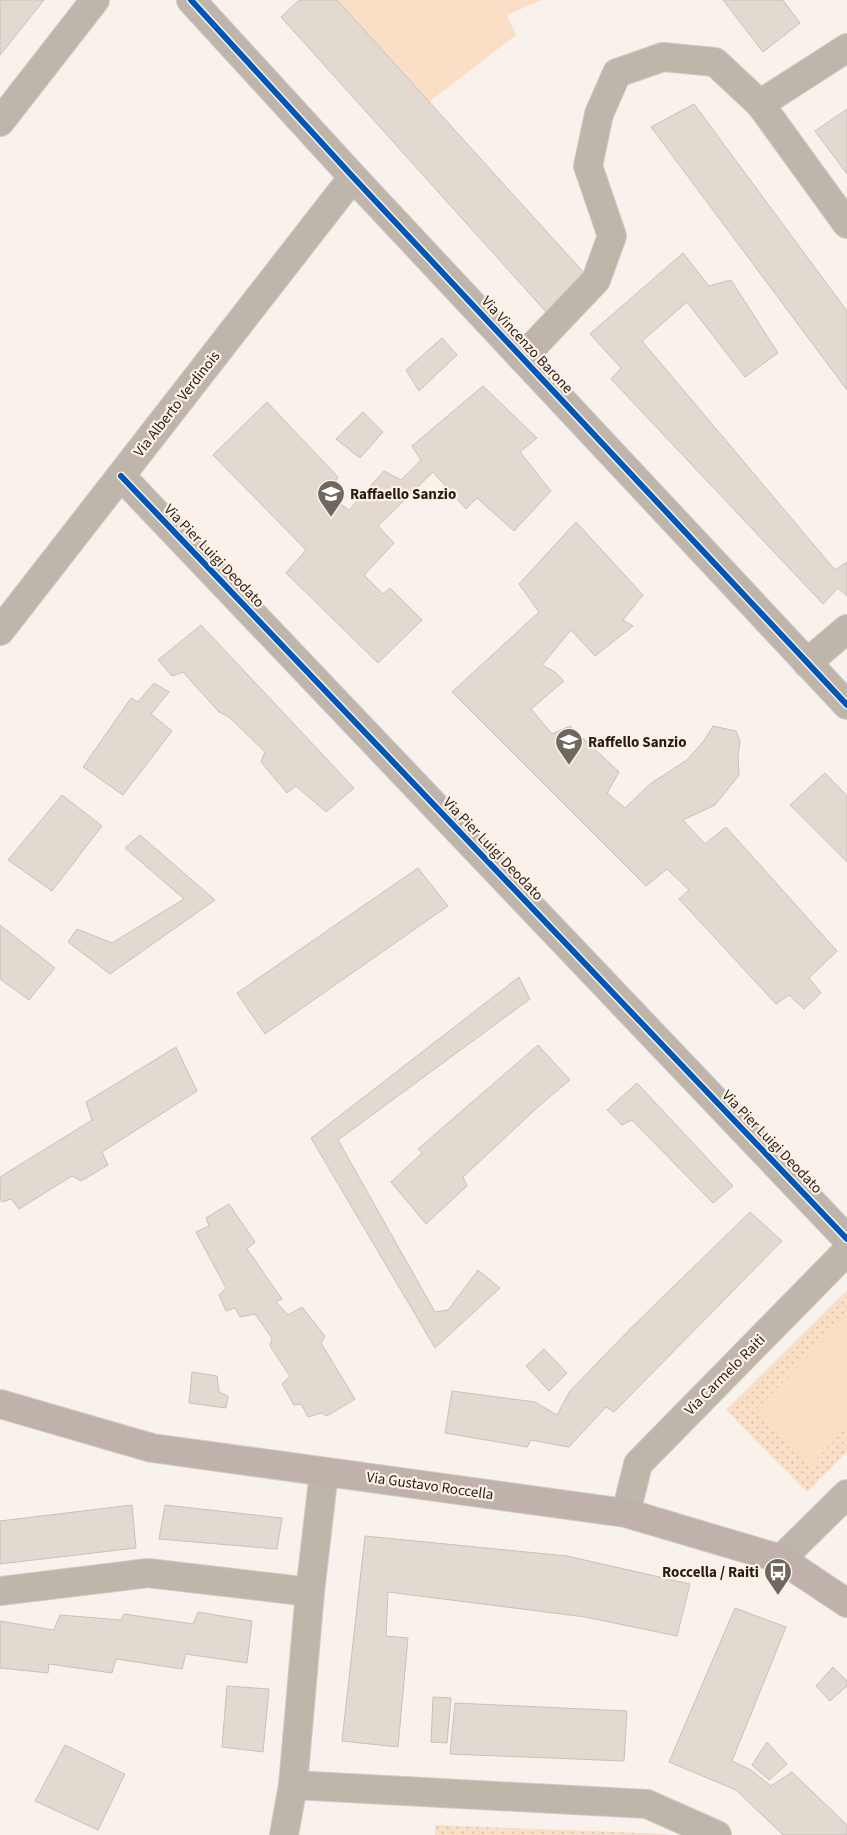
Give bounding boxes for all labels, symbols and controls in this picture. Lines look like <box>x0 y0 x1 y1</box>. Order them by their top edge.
street label: Via Vincenzo Barone <box>476 292 578 398</box>
street label: Via Alberto Verdinois <box>129 347 225 461</box>
school or university icon: Raffaello Sanzio <box>316 479 346 518</box>
place label: Raffaello Sanzio <box>350 484 456 505</box>
street label: Via Pier Luigi Deodato <box>159 500 269 612</box>
school or university icon: Raffello Sanzio <box>554 727 584 766</box>
place label: Raffello Sanzio <box>588 732 687 753</box>
street label: Via Pier Luigi Deodato <box>438 793 548 905</box>
street label: Via Pier Luigi Deodato <box>717 1086 827 1198</box>
street label: Via Carmelo Raiti <box>680 1330 770 1420</box>
street label: Via Gustavo Roccella <box>365 1467 495 1505</box>
bus stop icon: Roccella / Raiti <box>763 1557 793 1596</box>
place label: Roccella / Raiti <box>662 1562 759 1583</box>

